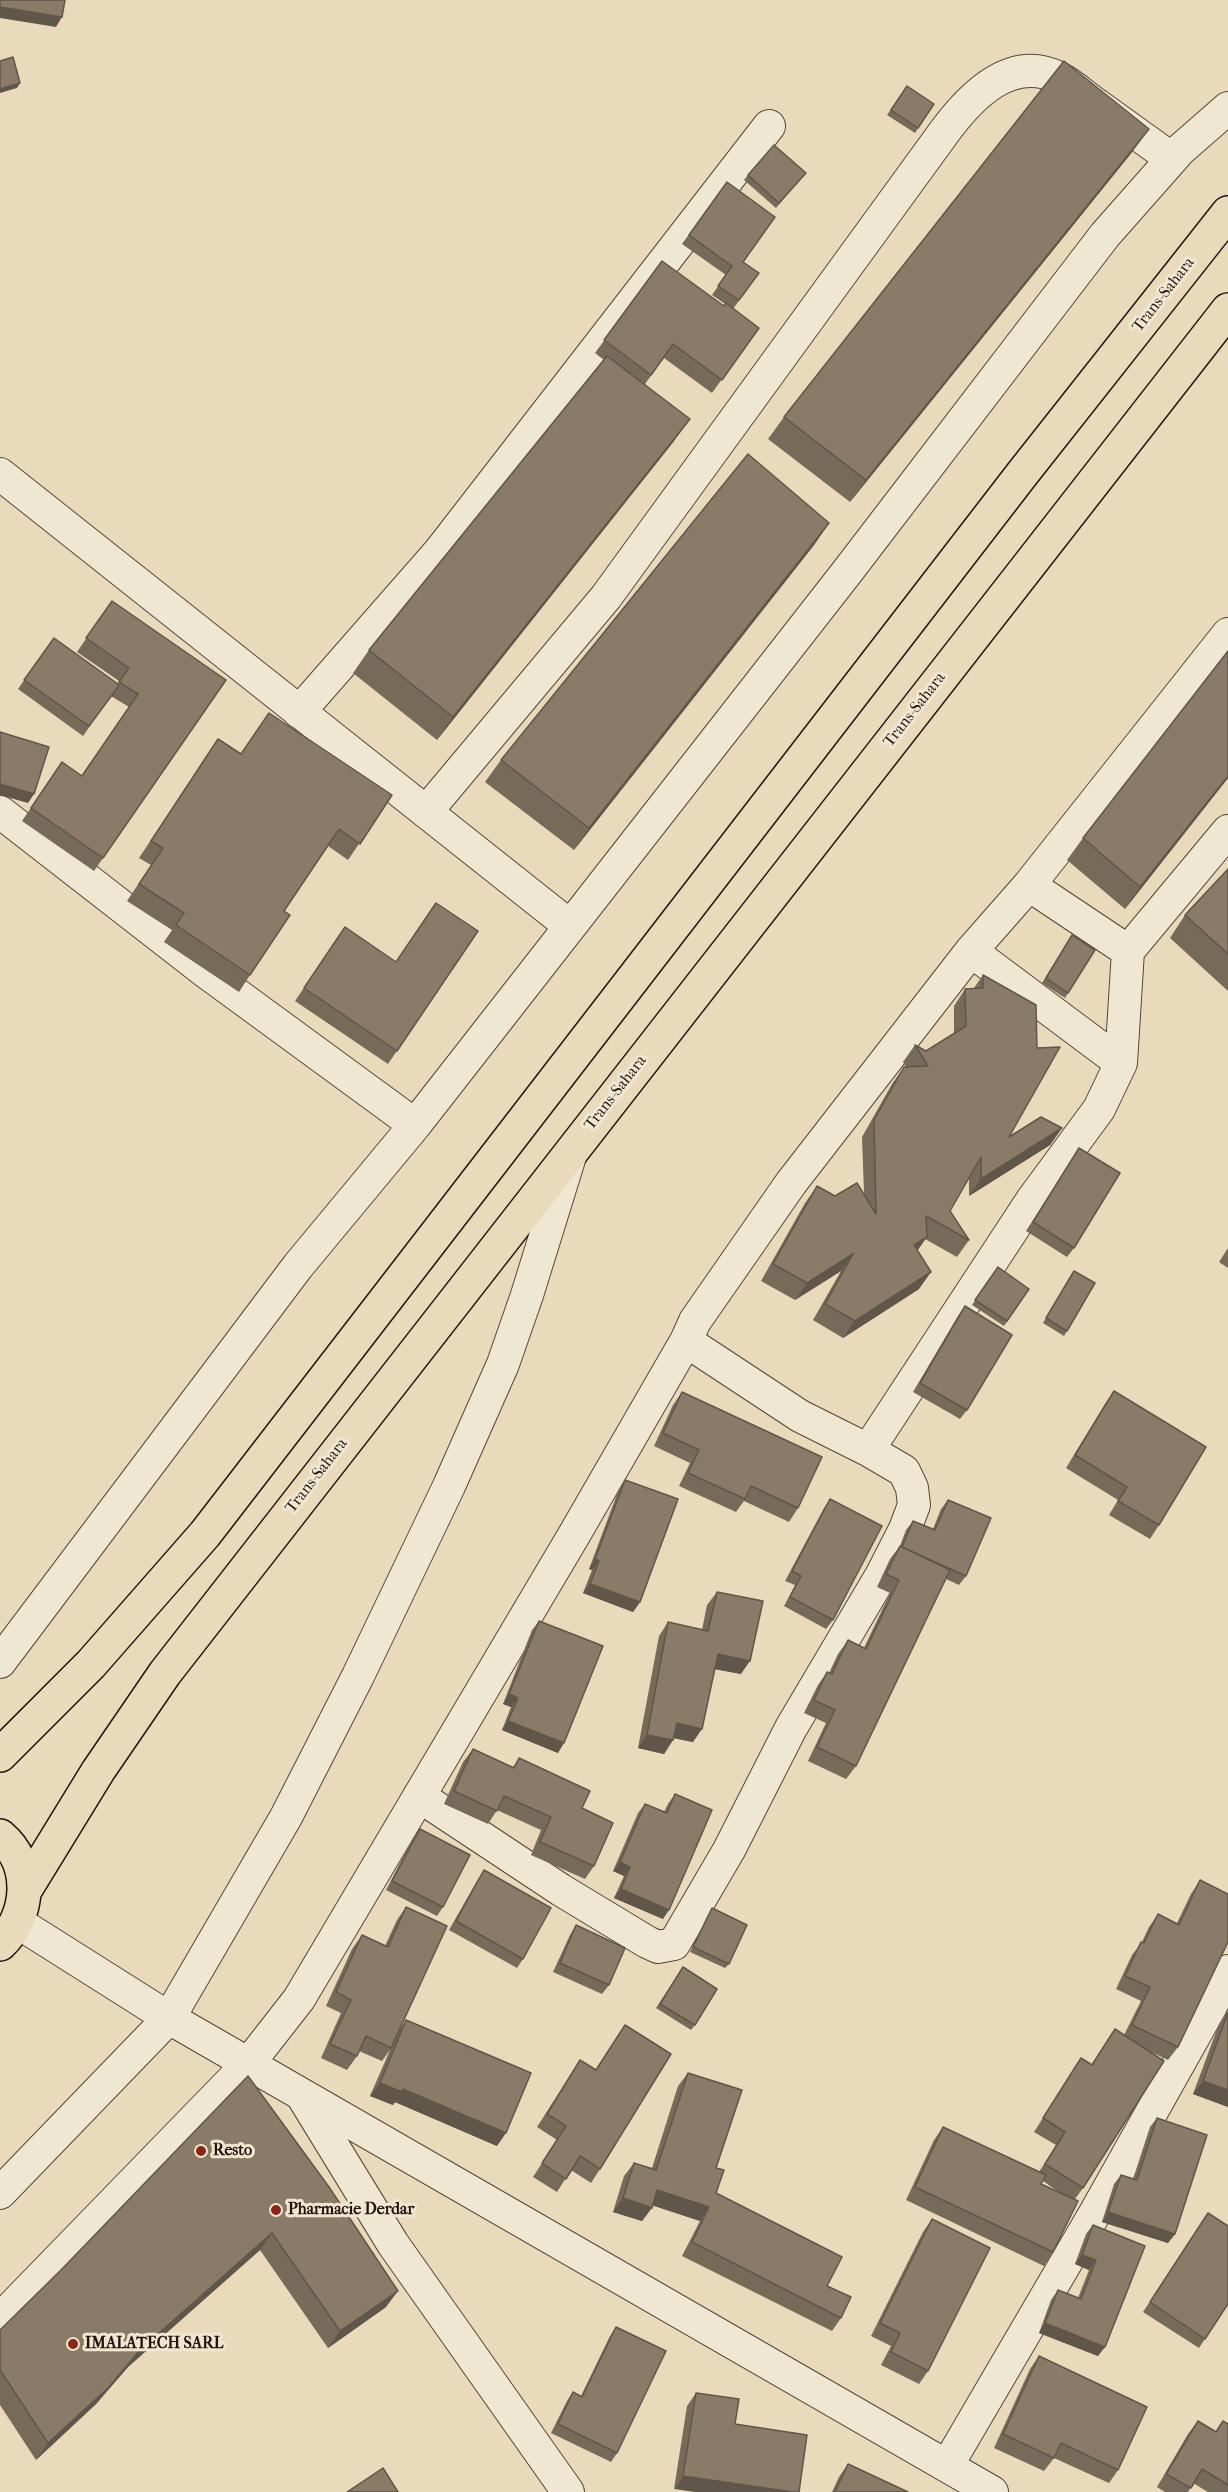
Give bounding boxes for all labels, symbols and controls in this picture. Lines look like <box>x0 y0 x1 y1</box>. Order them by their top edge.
street label: Trans-Sahara <box>1129 254 1199 336</box>
street label: Trans-Sahara <box>880 669 950 751</box>
street label: Trans-Sahara <box>581 1052 651 1134</box>
street label: Trans-Sahara <box>282 1435 352 1517</box>
place label: Resto <box>213 2141 252 2161</box>
marker: Resto <box>194 2144 208 2158</box>
place label: Pharmacie Derdar <box>288 2200 414 2220</box>
marker: Pharmacie Derdar <box>269 2203 283 2217</box>
place label: IMALATECH SARL <box>85 2334 223 2354</box>
marker: IMALATECH SARL <box>66 2337 80 2351</box>

